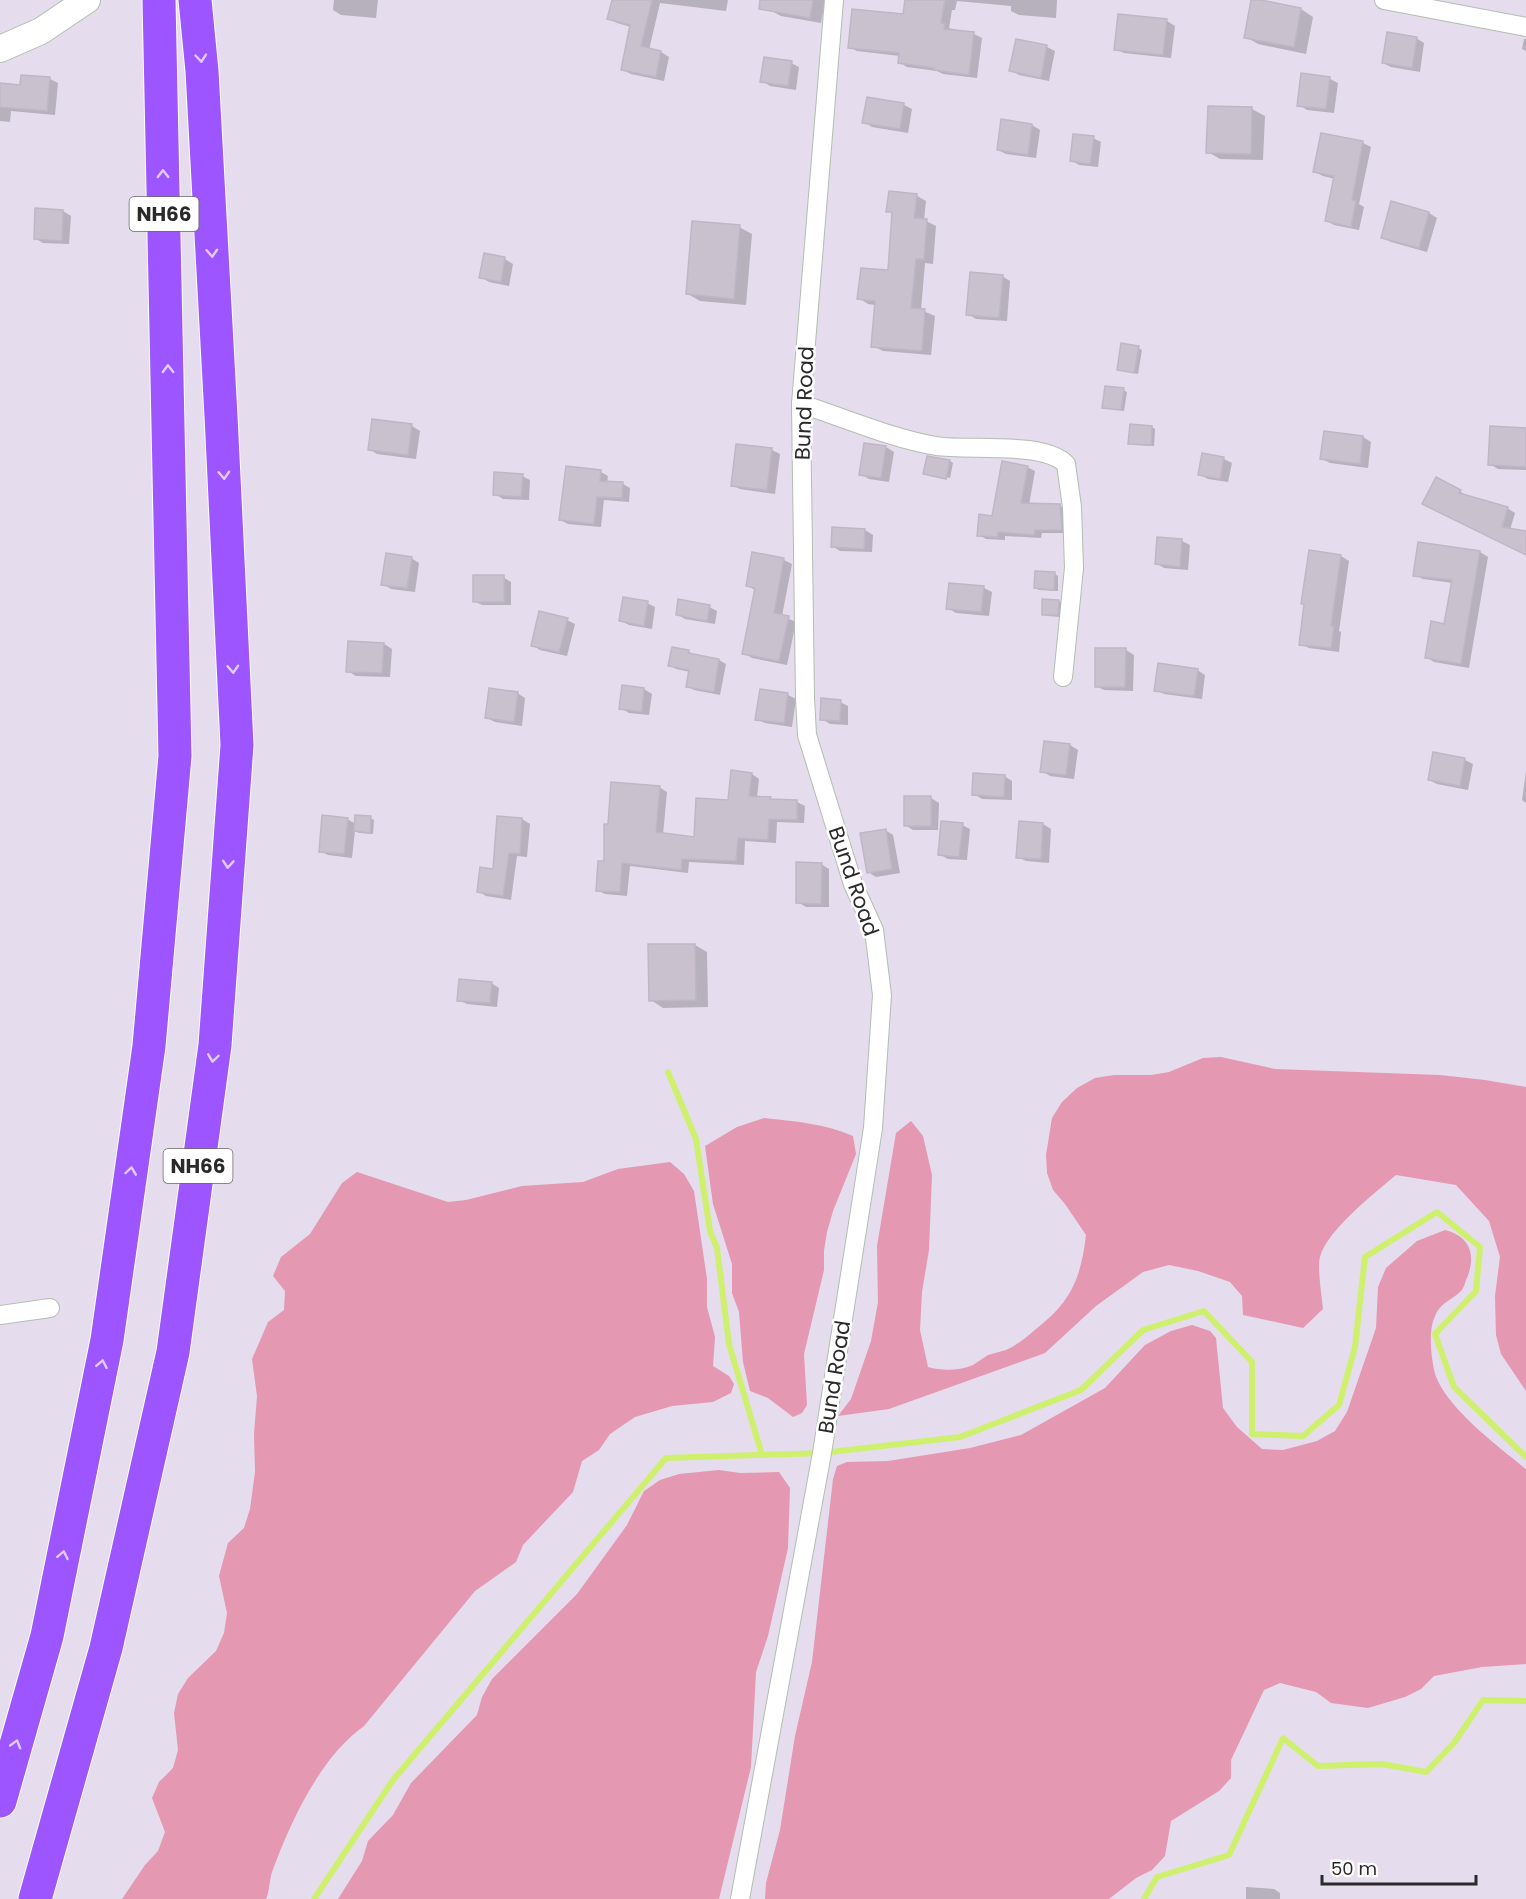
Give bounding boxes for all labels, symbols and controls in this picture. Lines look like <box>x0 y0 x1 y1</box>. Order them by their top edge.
one-way arrow <box>194 54 207 63</box>
one-way arrow <box>157 170 169 179</box>
road number: NH66 <box>130 197 198 231</box>
one-way arrow <box>206 248 219 257</box>
street label: Bund Road <box>788 345 820 461</box>
one-way arrow <box>161 365 174 374</box>
one-way arrow <box>218 470 231 479</box>
one-way arrow <box>227 665 240 674</box>
street label: Bund Road <box>822 822 886 940</box>
one-way arrow <box>222 859 235 869</box>
one-way arrow <box>207 1054 219 1063</box>
road number: NH66 <box>164 1149 232 1183</box>
one-way arrow <box>125 1167 137 1176</box>
street label: Bund Road <box>811 1318 857 1436</box>
one-way arrow <box>95 1360 108 1370</box>
one-way arrow <box>56 1551 69 1561</box>
one-way arrow <box>9 1739 21 1750</box>
scale bar <box>1322 1848 1476 1886</box>
text: 50 m <box>1331 1856 1377 1881</box>

